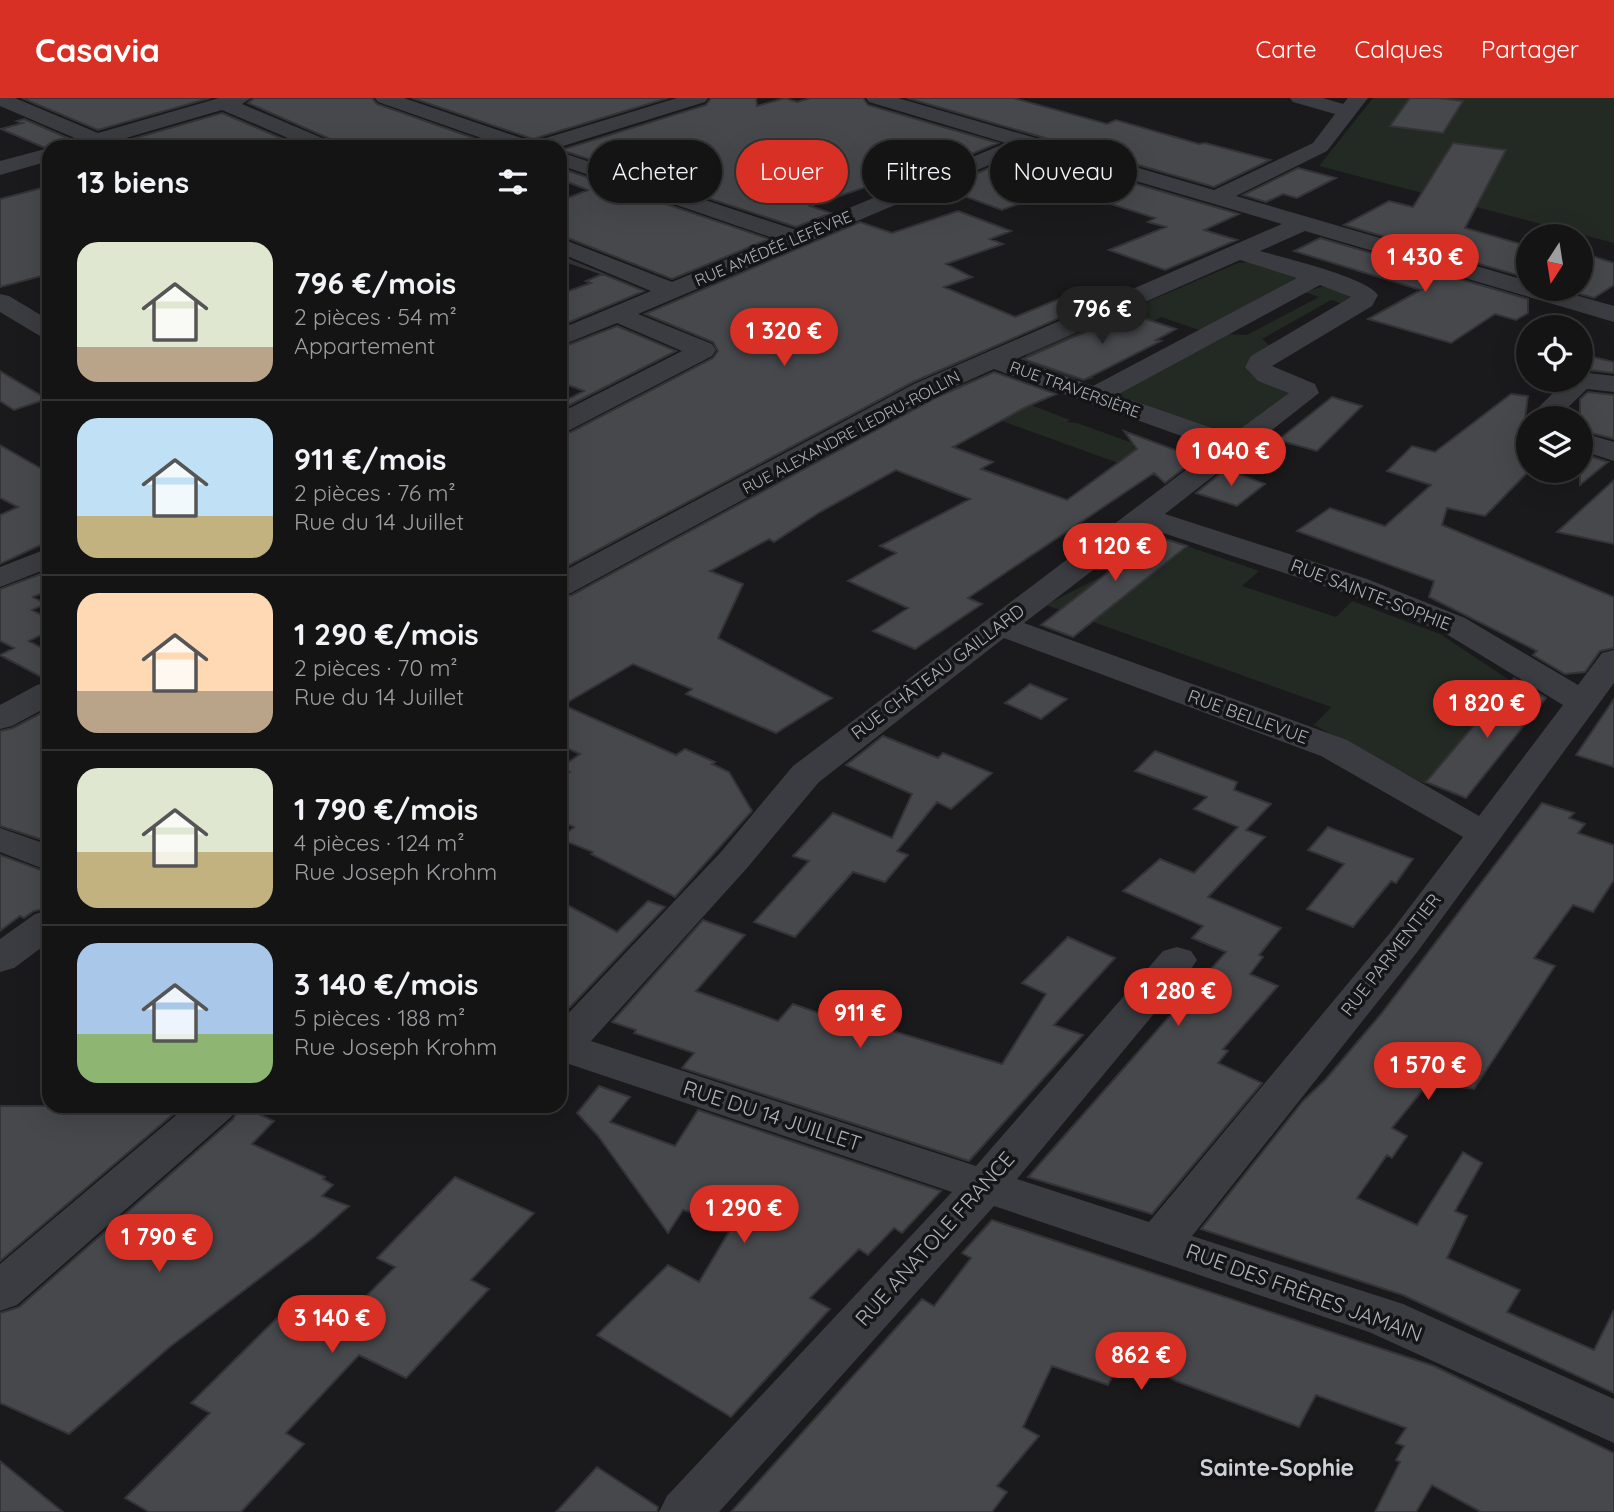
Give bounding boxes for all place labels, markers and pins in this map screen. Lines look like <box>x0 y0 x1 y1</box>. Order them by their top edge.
pin: 1 430 € <box>1360 234 1490 294</box>
pin: 796 € <box>1053 286 1151 346</box>
pin: 1 320 € <box>719 308 849 368</box>
pin: 1 040 € <box>1166 428 1296 488</box>
pin: 1 120 € <box>1050 524 1180 583</box>
pin: 1 820 € <box>1422 680 1552 740</box>
pin: 1 280 € <box>1113 968 1243 1028</box>
pin: 911 € <box>811 990 909 1050</box>
pin: 1 570 € <box>1363 1042 1493 1102</box>
pin: 1 290 € <box>679 1186 809 1245</box>
pin: 1 790 € <box>94 1214 224 1274</box>
pin: 3 140 € <box>267 1296 397 1355</box>
pin: 862 € <box>1092 1332 1190 1392</box>

